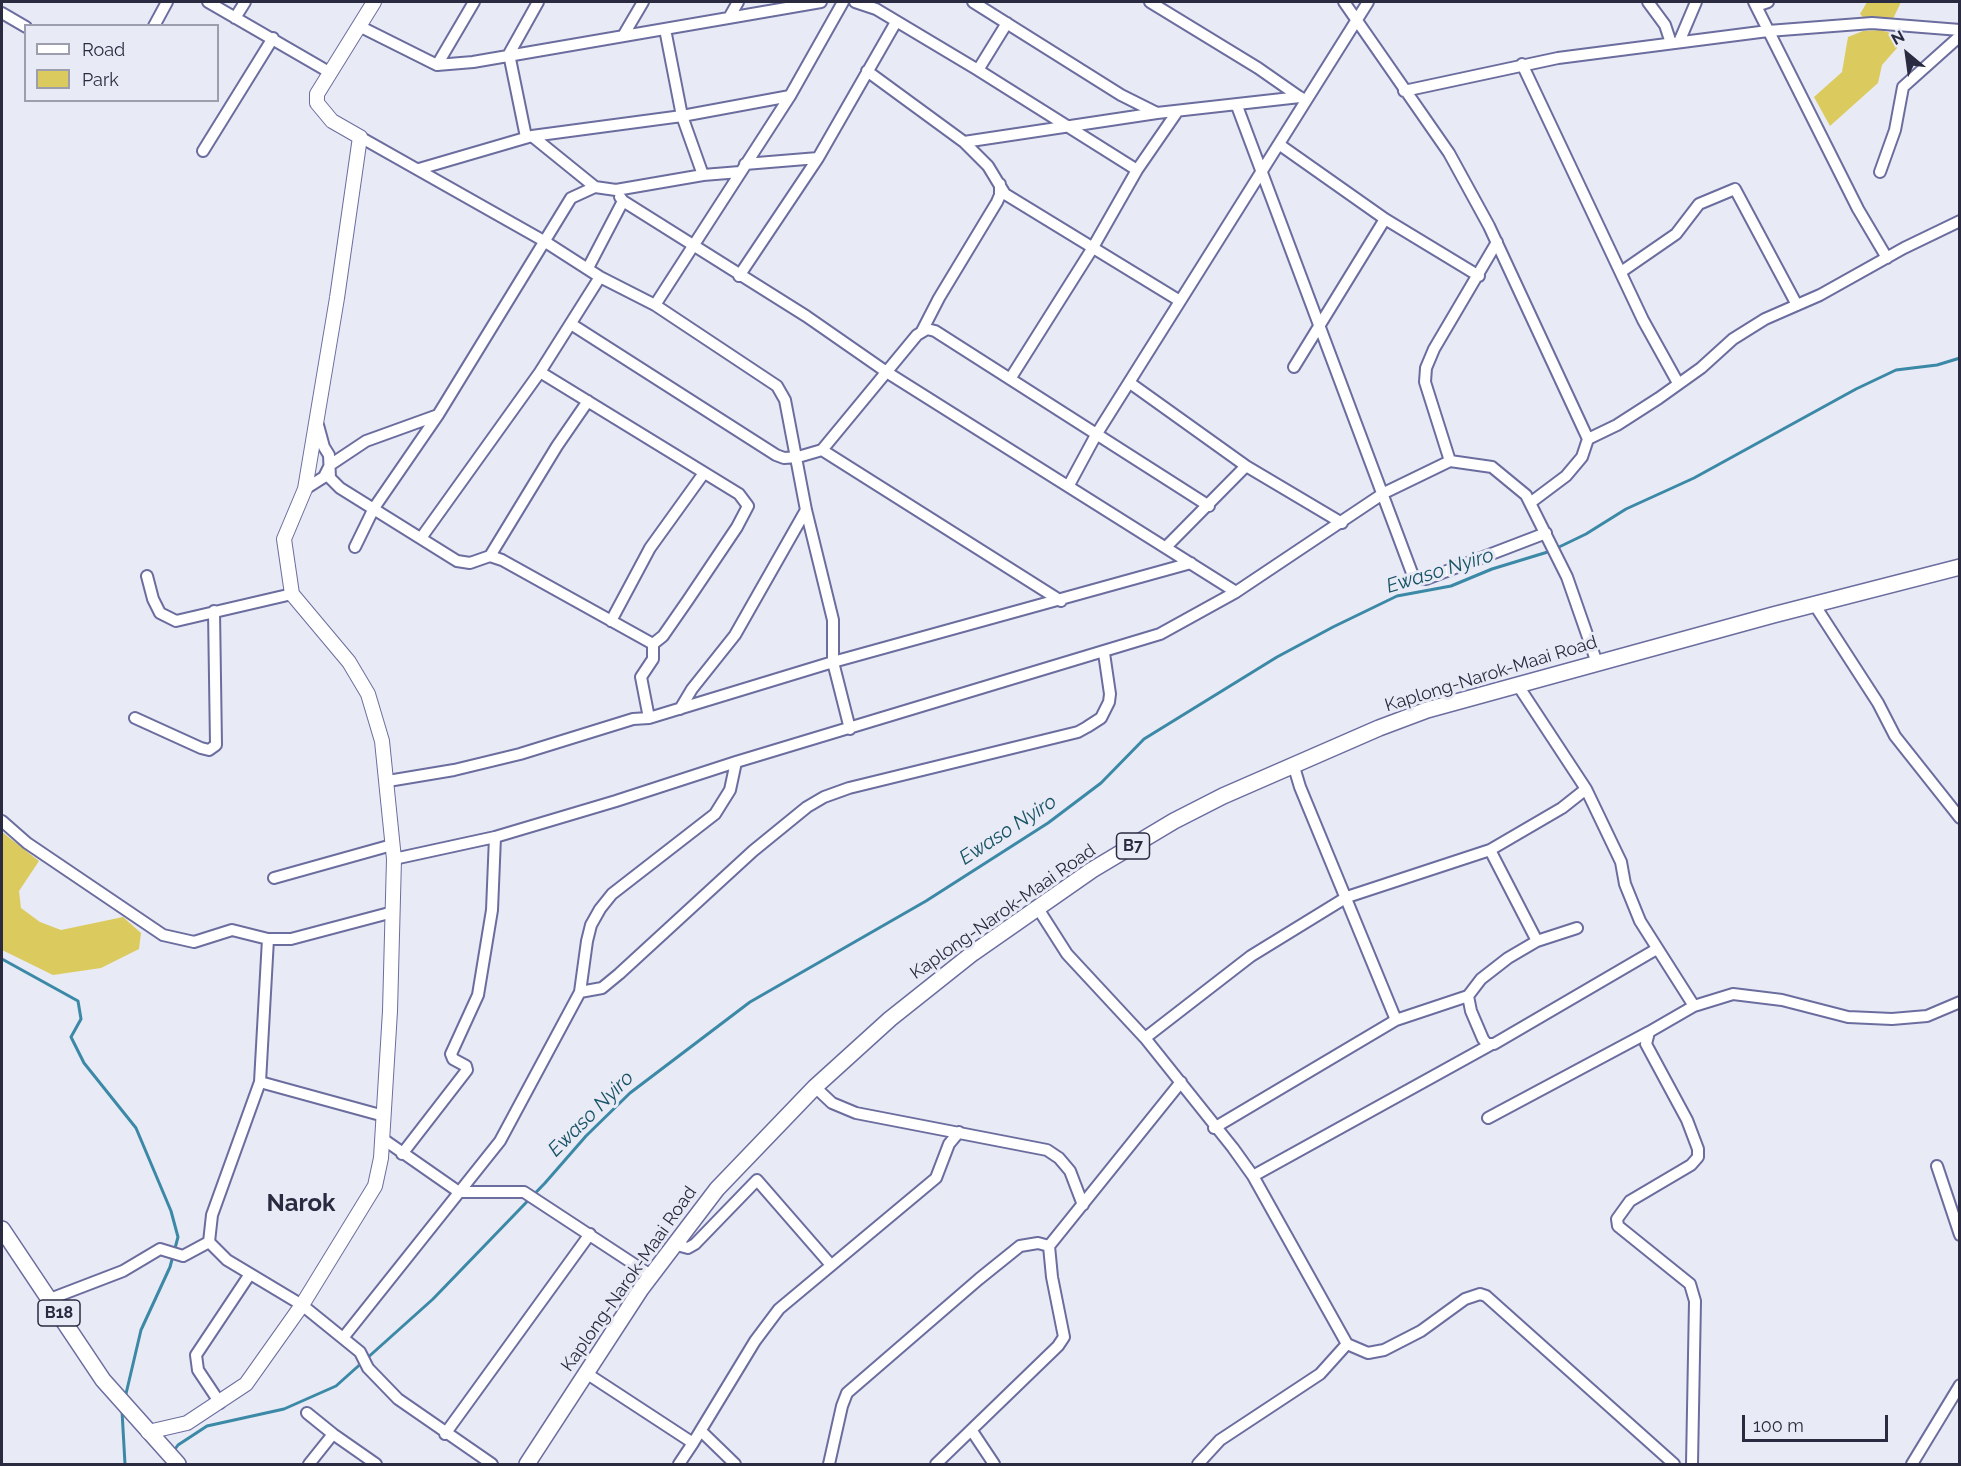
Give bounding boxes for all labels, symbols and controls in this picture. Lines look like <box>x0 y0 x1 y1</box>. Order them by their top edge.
legend <box>24 24 219 102</box>
north arrow <box>1877 24 1937 84</box>
text: N <box>1888 27 1908 49</box>
text: Road <box>82 39 125 60</box>
text: Park <box>82 69 119 90</box>
water label: Ewaso Nyiro <box>1383 543 1497 599</box>
street label: Kaplong-Narok-Maai Road <box>1382 631 1600 717</box>
water label: Ewaso Nyiro <box>955 790 1061 870</box>
road number: B7 <box>1116 833 1150 859</box>
street label: Kaplong-Narok-Maai Road <box>906 840 1100 984</box>
water label: Ewaso Nyiro <box>543 1066 639 1162</box>
street label: Kaplong-Narok-Maai Road <box>557 1182 701 1376</box>
district label: Narok <box>266 1190 336 1218</box>
road number: B18 <box>38 1300 80 1326</box>
scale bar <box>1745 1403 1890 1441</box>
text: 100 m <box>1753 1415 1804 1436</box>

